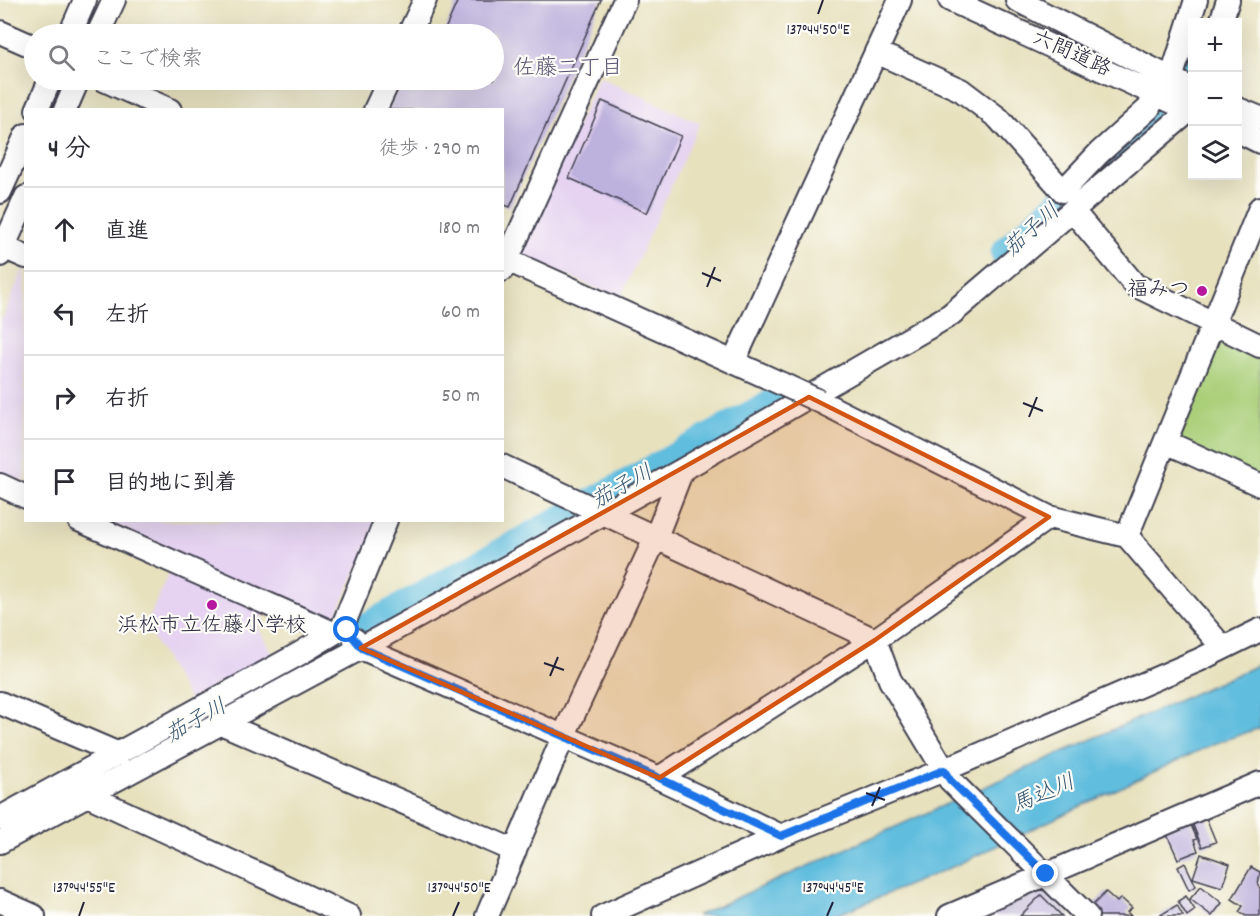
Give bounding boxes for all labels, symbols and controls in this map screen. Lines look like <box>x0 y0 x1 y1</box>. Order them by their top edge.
map controls <box>1188 18 1242 180</box>
button: + <box>1188 18 1242 72</box>
text: 137°44'50"E <box>786 20 850 42</box>
search box <box>24 24 504 90</box>
street label: 六間道路 <box>1027 24 1115 86</box>
icon: search <box>45 41 78 74</box>
text: ここで検索 <box>93 45 203 76</box>
district label: 佐藤二丁目 <box>513 54 623 85</box>
button: − <box>1188 72 1242 126</box>
button: layers <box>1188 126 1242 180</box>
text: 4 分 <box>48 132 91 169</box>
text: 徒歩 · 290 m <box>379 136 480 164</box>
water label: 茄子川 <box>998 197 1068 265</box>
icon: ahead <box>48 213 81 246</box>
text: 180 m <box>438 215 480 243</box>
text: 直進 <box>105 217 149 248</box>
place label: 福みつ <box>1127 276 1190 306</box>
marker: 福みつ <box>1195 284 1209 298</box>
icon: left <box>48 297 81 330</box>
text: 60 m <box>441 299 480 327</box>
text: 左折 <box>105 301 149 332</box>
icon: right <box>48 381 81 414</box>
text: 50 m <box>442 383 480 411</box>
text: 右折 <box>105 385 149 416</box>
water label: 茄子川 <box>587 458 659 518</box>
icon: arrive <box>48 465 81 498</box>
text: 目的地に到着 <box>105 469 237 500</box>
marker: 浜松市立佐藤小学校 <box>205 598 219 612</box>
place label: 浜松市立佐藤小学校 <box>118 612 307 642</box>
route start <box>333 616 359 642</box>
water label: 茄子川 <box>161 692 233 752</box>
water label: 馬込川 <box>1008 768 1080 822</box>
route end <box>1032 860 1058 886</box>
text: 137°44'55"E <box>53 878 115 900</box>
text: 137°44'50"E <box>427 878 491 900</box>
text: 137°44'45"E <box>802 878 864 900</box>

